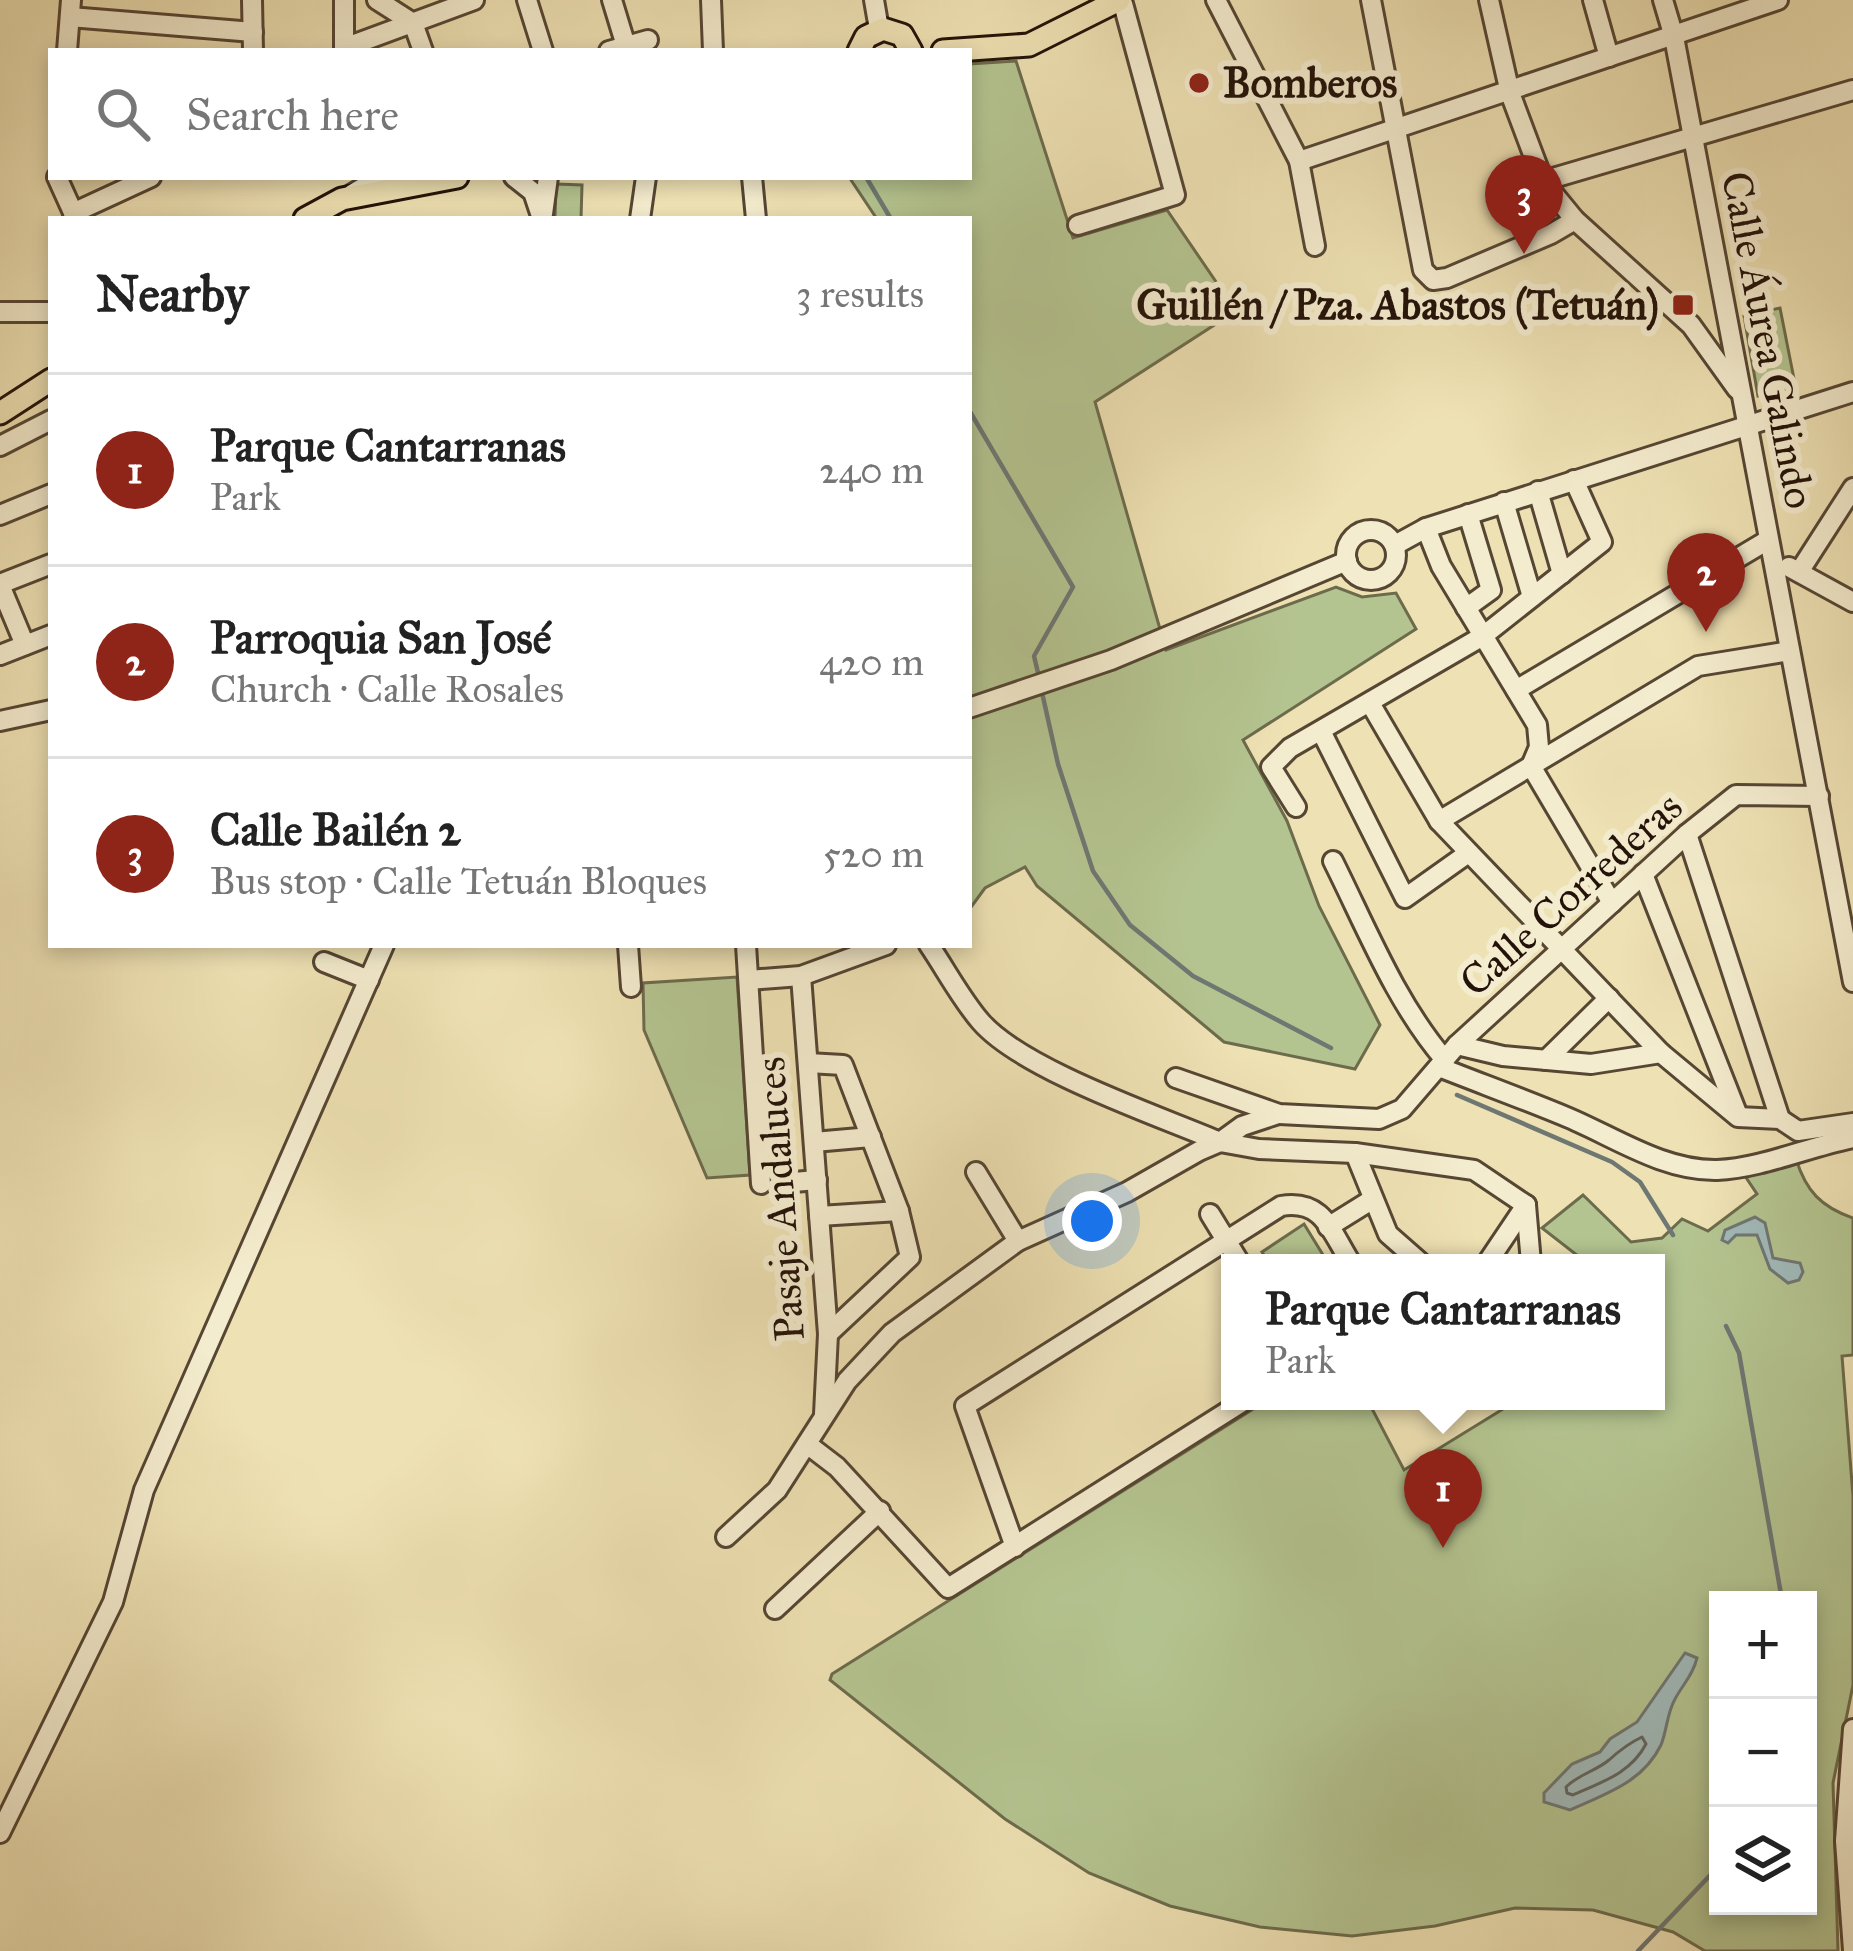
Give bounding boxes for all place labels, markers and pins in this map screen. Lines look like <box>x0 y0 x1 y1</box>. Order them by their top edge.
place label: Bomberos <box>1223 57 1397 109</box>
marker: Bomberos <box>1186 70 1212 96</box>
pin: 3 <box>1485 155 1563 254</box>
place label: Guillén / Pza. Abastos (Tetuán) <box>1136 279 1659 331</box>
marker: Guillén / Pza. Abastos (Tetuán) <box>1670 292 1696 318</box>
pin: 2 <box>1667 533 1745 632</box>
pin: 1 <box>1404 1449 1482 1548</box>

